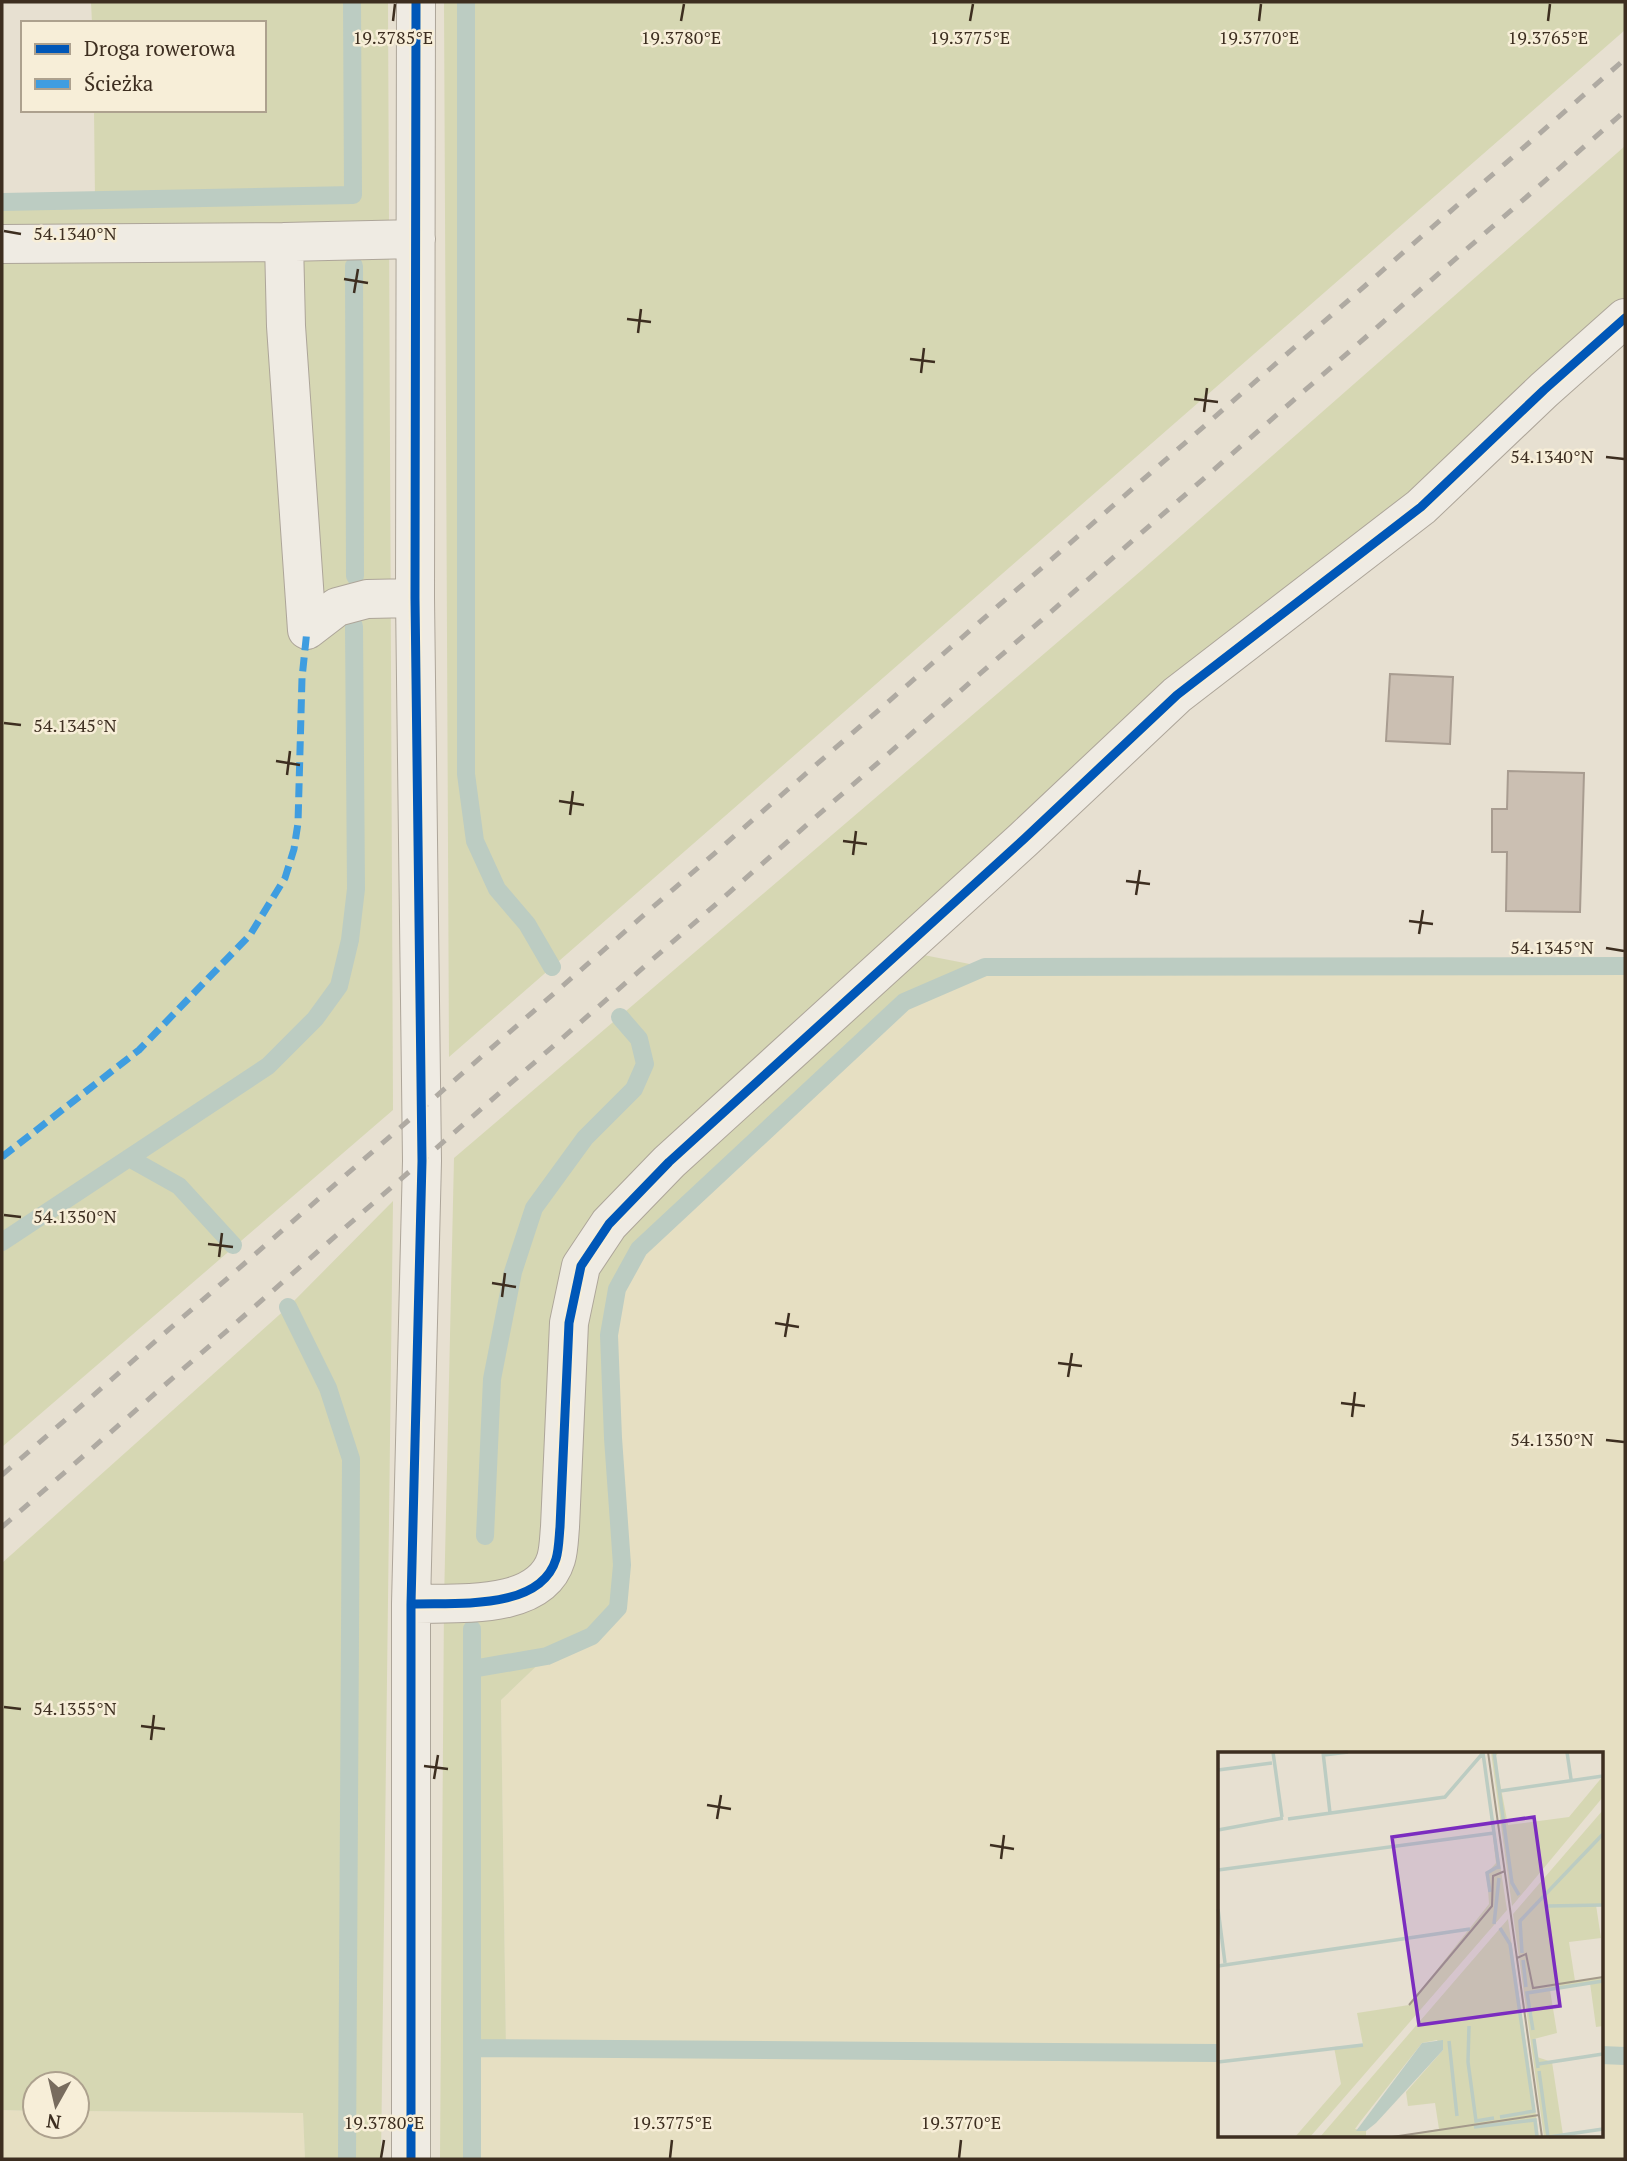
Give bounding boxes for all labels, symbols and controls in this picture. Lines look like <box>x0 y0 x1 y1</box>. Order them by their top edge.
legend <box>21 21 266 112</box>
text: 19.3785°E <box>353 25 433 49</box>
text: 19.3780°E <box>641 25 721 49</box>
text: 19.3775°E <box>930 25 1010 49</box>
text: 19.3770°E <box>1219 25 1299 49</box>
text: 19.3765°E <box>1508 25 1588 49</box>
text: Droga rowerowa <box>84 34 236 62</box>
text: Ścieżka <box>84 69 154 97</box>
text: 54.1340°N <box>33 221 117 245</box>
text: 54.1340°N <box>1510 444 1594 468</box>
text: 54.1345°N <box>33 713 117 737</box>
text: 54.1345°N <box>1510 935 1594 959</box>
text: 54.1350°N <box>33 1204 117 1228</box>
text: 54.1350°N <box>1510 1427 1594 1451</box>
text: 54.1355°N <box>33 1696 117 1720</box>
inset map <box>1218 1752 1602 2136</box>
north arrow <box>21 2070 91 2140</box>
text: N <box>44 2109 62 2136</box>
text: 19.3780°E <box>344 2110 424 2134</box>
text: 19.3775°E <box>632 2110 712 2134</box>
text: 19.3770°E <box>921 2110 1001 2134</box>

